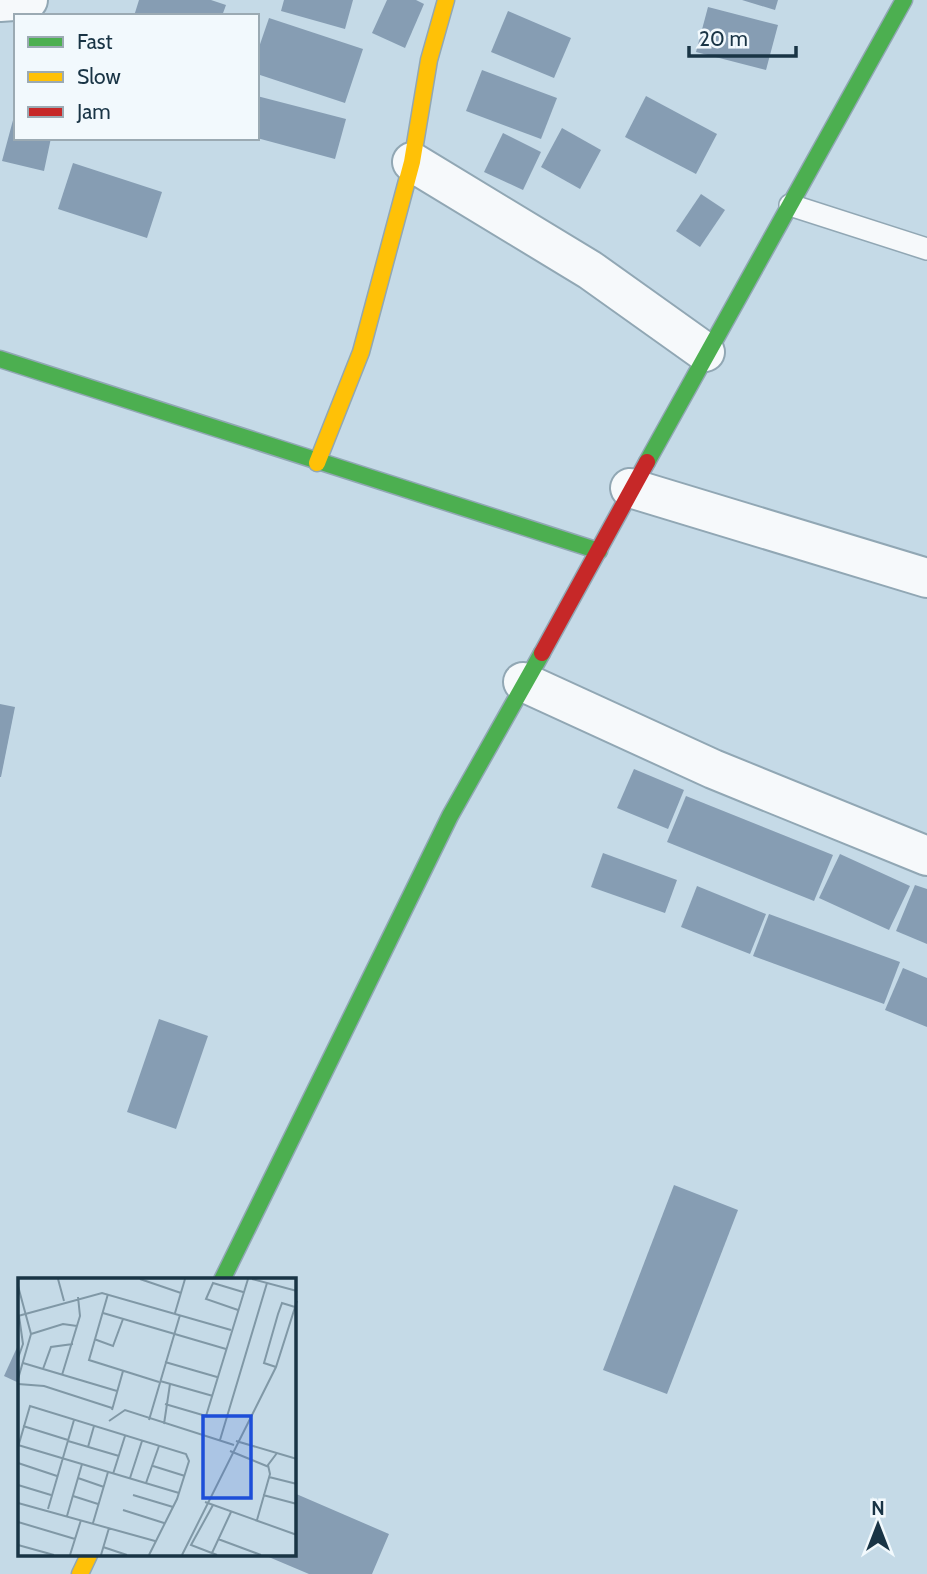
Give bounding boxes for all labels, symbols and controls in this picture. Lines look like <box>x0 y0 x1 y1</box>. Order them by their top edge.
legend <box>14 14 259 140</box>
scale bar <box>689 14 796 58</box>
text: 20 m <box>699 26 748 51</box>
text: Fast <box>77 29 113 54</box>
text: Slow <box>77 64 121 89</box>
text: Jam <box>76 99 111 124</box>
inset map <box>18 1278 296 1556</box>
north arrow <box>843 1490 913 1560</box>
text: N <box>871 1497 885 1520</box>

